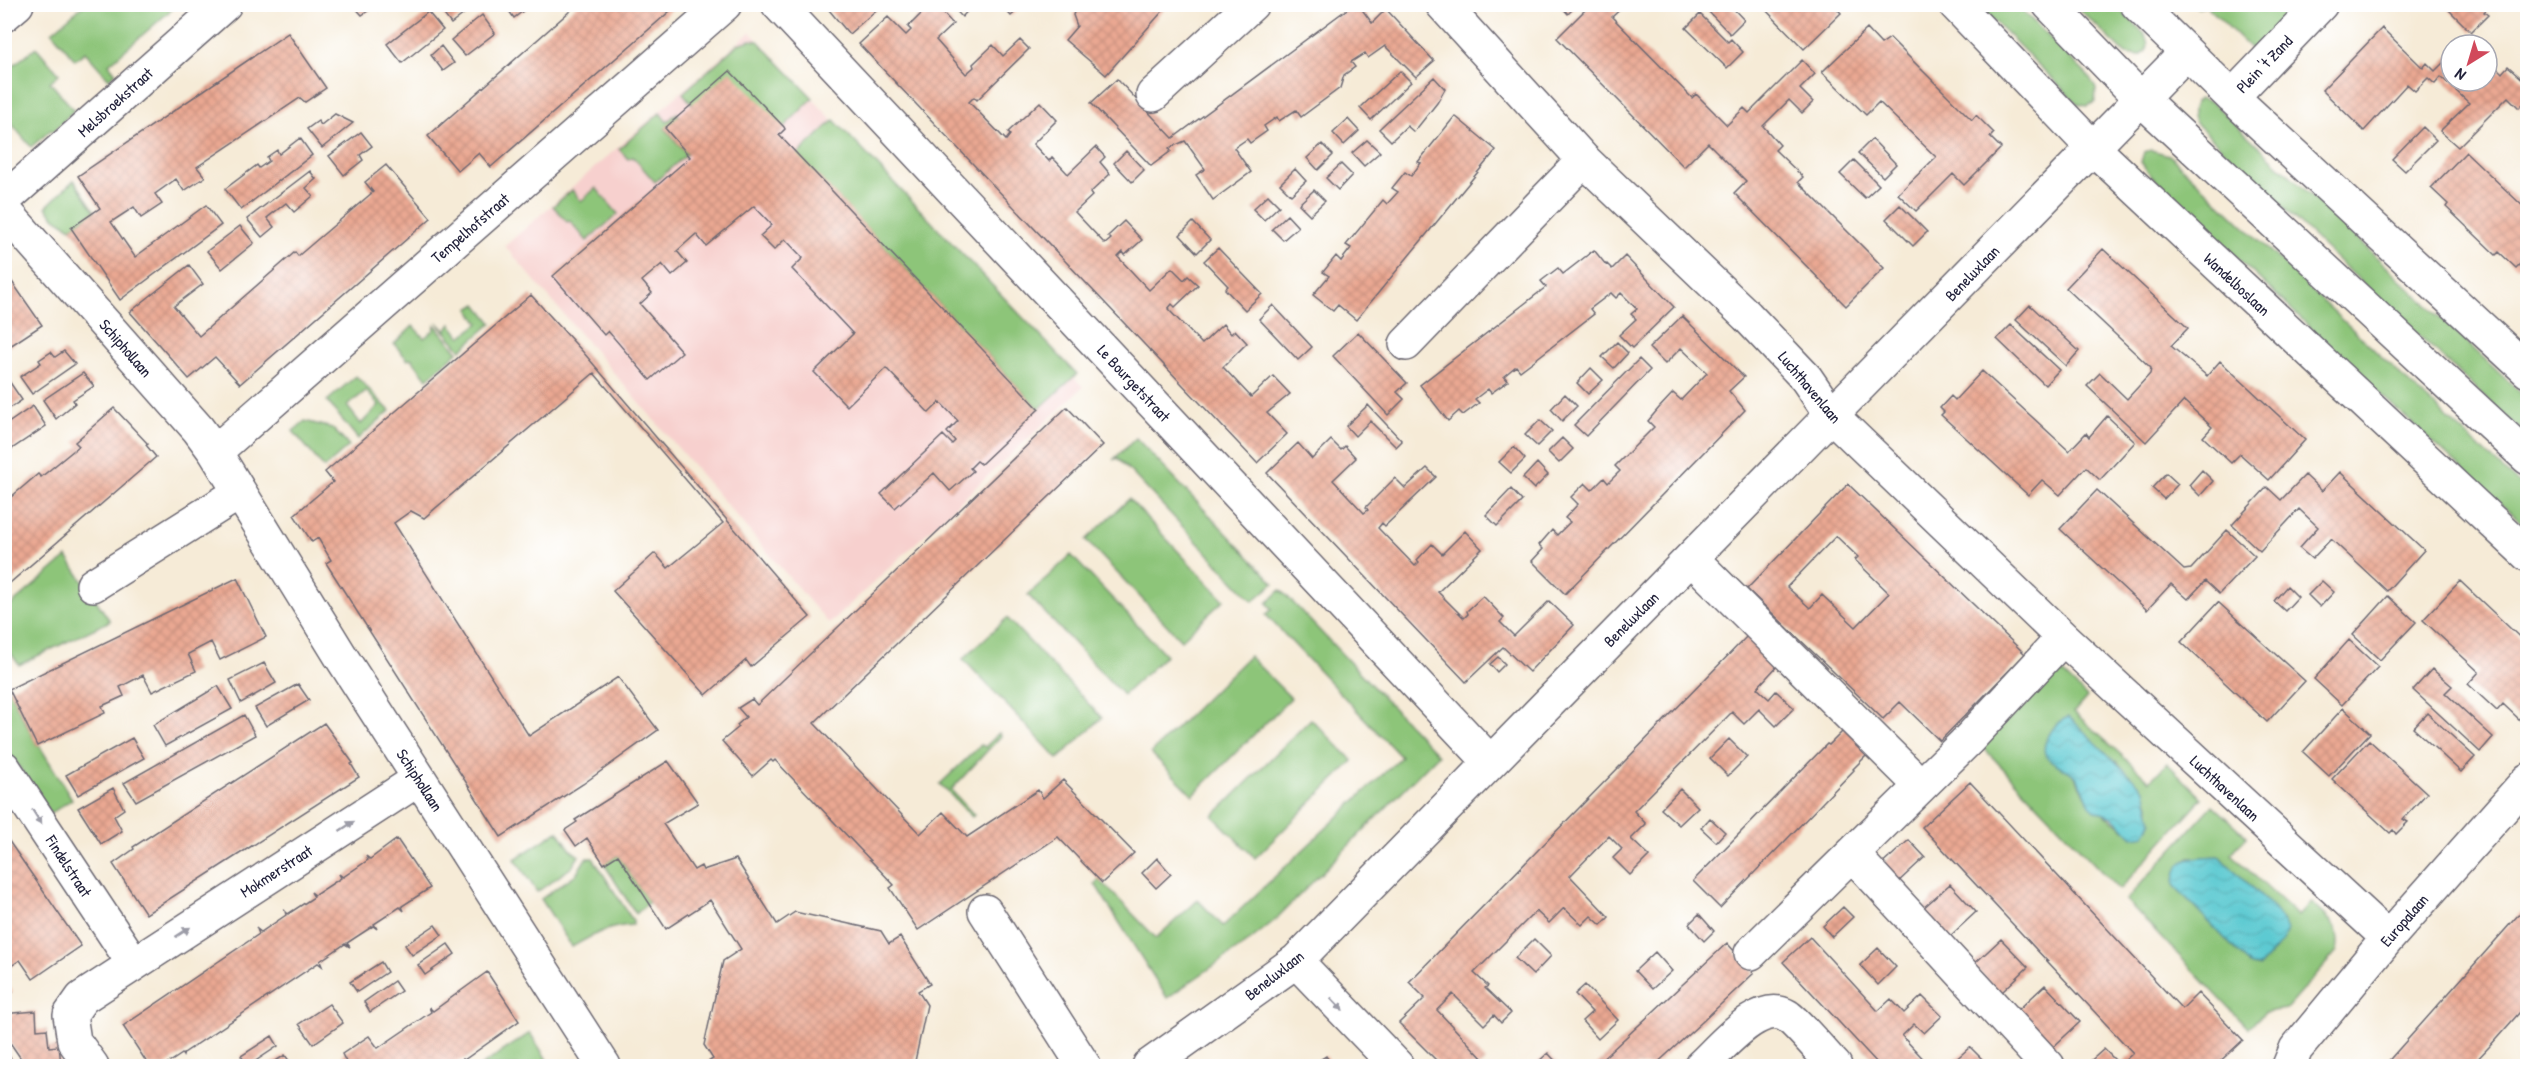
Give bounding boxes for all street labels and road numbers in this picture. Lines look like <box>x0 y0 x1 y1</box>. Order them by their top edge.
street label: Plein 't Zand <box>2231 30 2297 98</box>
street label: Melsbroekstraat <box>73 62 158 142</box>
street label: Tempelhofstraat <box>426 188 514 268</box>
street label: Beneluxlaan <box>1940 240 2004 306</box>
street label: Wandelboslaan <box>2199 247 2275 321</box>
street label: Schiphollaan <box>95 314 157 382</box>
street label: Le Bourgetstraat <box>1093 340 1176 427</box>
street label: Luchthavenlaan <box>1773 346 1847 428</box>
street label: Beneluxlaan <box>1598 586 1664 652</box>
street label: Schiphollaan <box>392 744 448 816</box>
street label: Luchthavenlaan <box>2185 750 2265 826</box>
street label: Findelstraat <box>40 830 97 902</box>
street label: Mokmerstraat <box>236 839 317 903</box>
street label: Europalaan <box>2375 889 2433 951</box>
street label: Beneluxlaan <box>1240 945 1308 1005</box>

